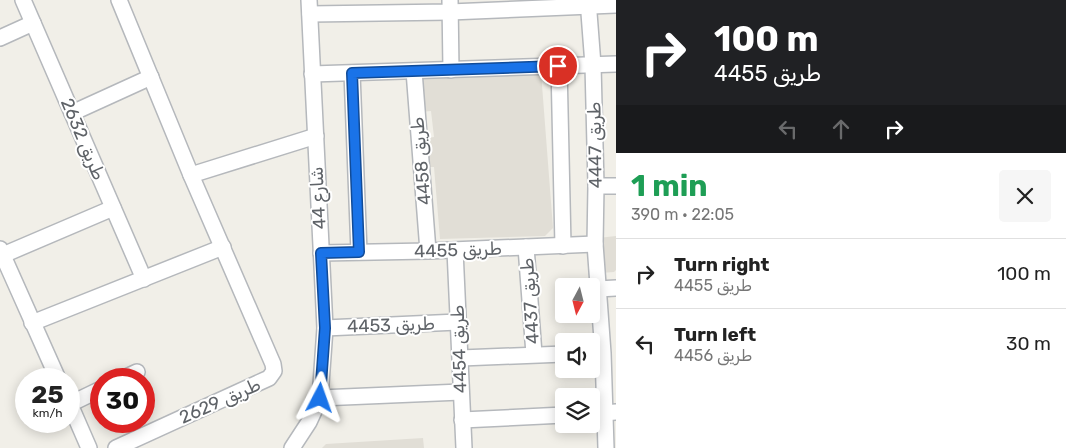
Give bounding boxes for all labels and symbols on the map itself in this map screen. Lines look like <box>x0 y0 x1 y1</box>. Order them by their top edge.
pin <box>537 45 579 87</box>
street label: طريق 2632 <box>56 95 110 183</box>
street label: طريق 4447 <box>583 101 607 189</box>
street label: طريق 4458 <box>406 116 436 206</box>
street label: شارع 44 <box>305 166 332 230</box>
street label: طريق 4455 <box>414 237 502 263</box>
street label: طريق 4437 <box>516 257 544 345</box>
north arrow <box>555 278 600 322</box>
street label: طريق 4454 <box>446 305 472 393</box>
street label: طريق 4453 <box>347 312 435 338</box>
speed limit sign: 30 <box>90 368 155 433</box>
position arrow <box>293 371 345 423</box>
street label: طريق 2629 <box>176 373 264 429</box>

